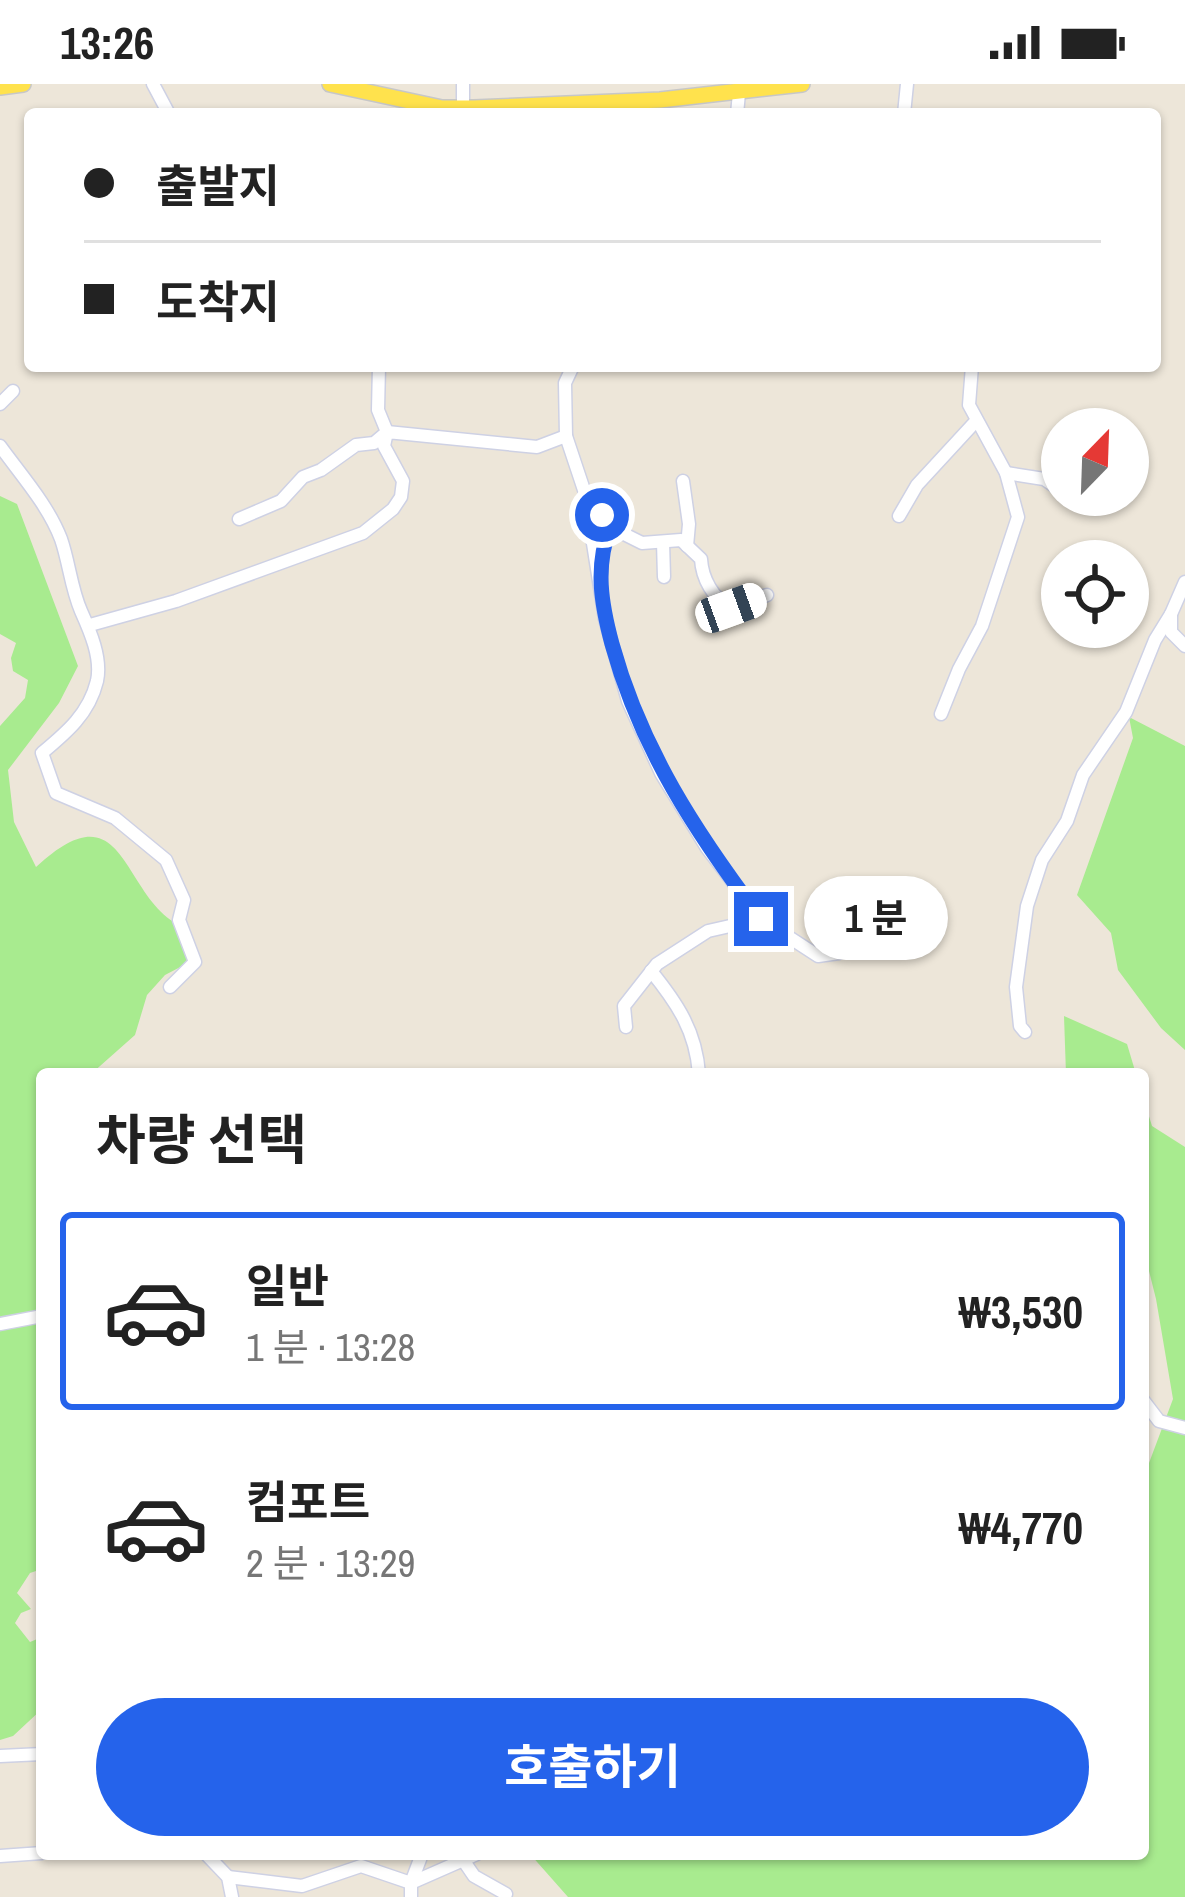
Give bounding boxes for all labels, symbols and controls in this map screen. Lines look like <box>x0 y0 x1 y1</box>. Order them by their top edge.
text: 13:26 <box>60 12 154 73</box>
text: 출발지 <box>156 155 280 216</box>
text: 도착지 <box>156 271 280 332</box>
north arrow <box>1041 408 1149 516</box>
map controls <box>1041 408 1149 648</box>
route start <box>575 488 629 542</box>
button: locate <box>1041 540 1149 648</box>
car <box>691 579 771 637</box>
callout: 1 분 <box>803 877 947 961</box>
route end <box>734 892 788 946</box>
text: 1 분 <box>845 892 907 944</box>
text: 차량 선택 <box>96 1103 307 1176</box>
text: 일반 <box>246 1255 329 1316</box>
icon: car <box>102 1257 210 1365</box>
text: ₩3,530 <box>959 1281 1083 1342</box>
text: 1 분 · 13:28 <box>246 1321 415 1373</box>
text: 컴포트 <box>246 1471 370 1532</box>
icon: car <box>102 1473 210 1581</box>
text: ₩4,770 <box>959 1497 1083 1558</box>
text: 2 분 · 13:29 <box>246 1537 415 1589</box>
button: 호출하기 <box>96 1698 1089 1836</box>

